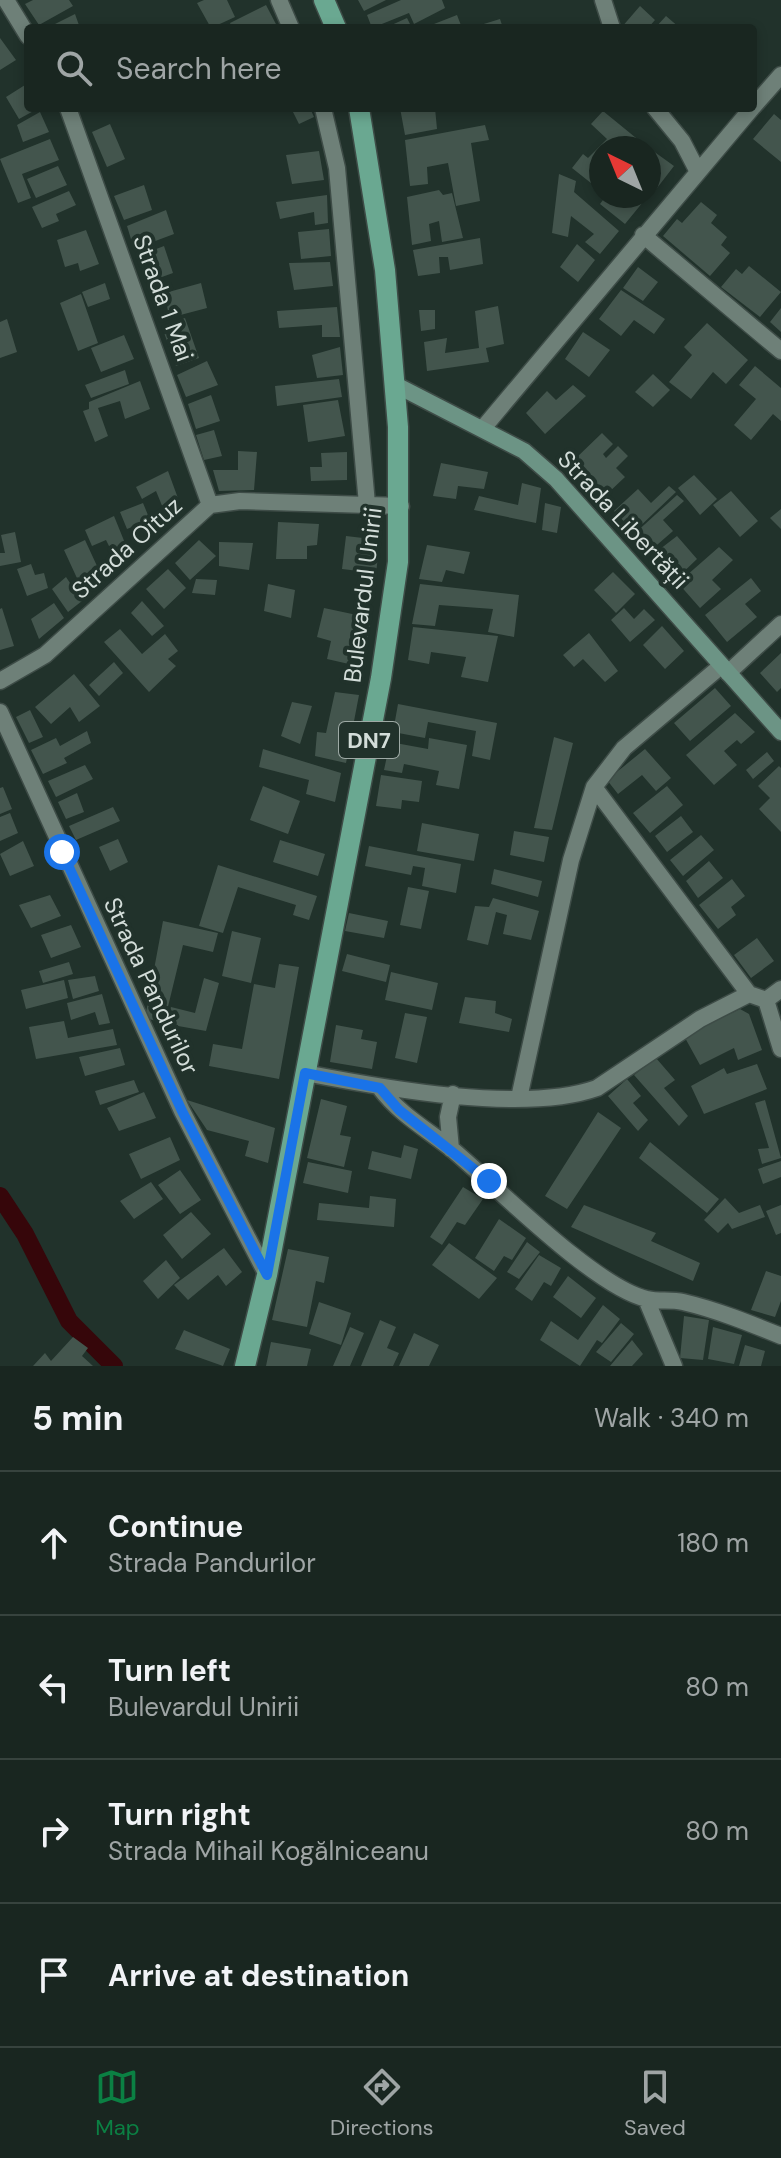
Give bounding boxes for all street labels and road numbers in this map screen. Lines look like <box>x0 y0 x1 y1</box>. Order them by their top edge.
street label: Strada 1 Mai <box>126 230 201 365</box>
street label: Strada Libertății <box>551 444 696 596</box>
street label: Strada Oituz <box>65 490 188 605</box>
street label: Bulevardul Unirii <box>336 505 389 684</box>
road number: DN7 <box>339 722 399 758</box>
street label: Strada Pandurilor <box>97 892 206 1079</box>

